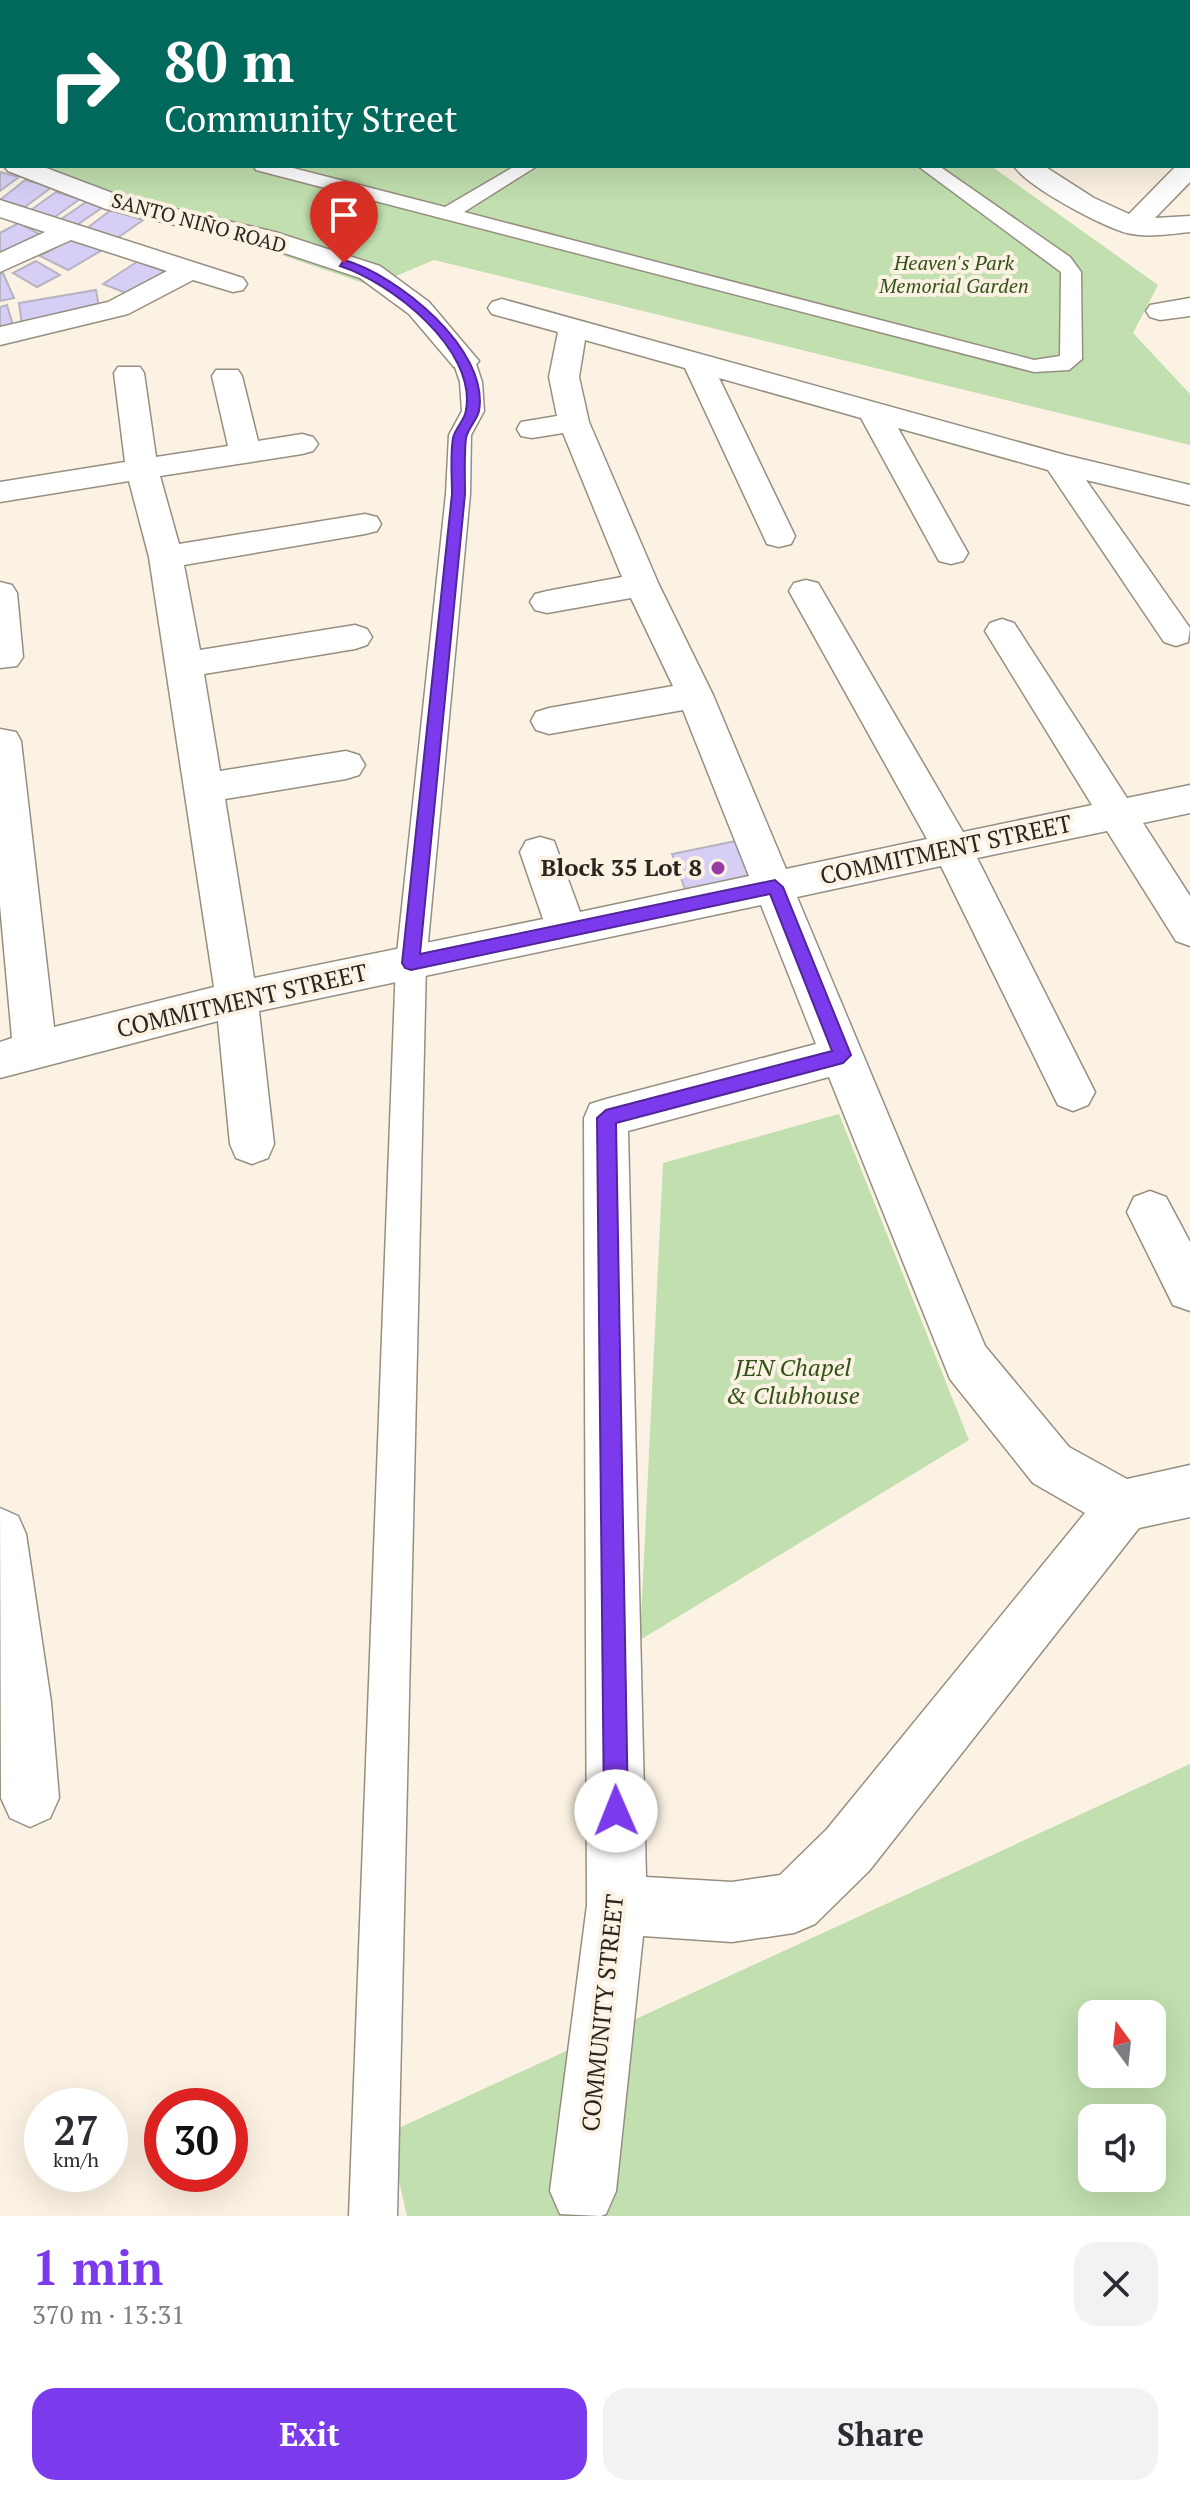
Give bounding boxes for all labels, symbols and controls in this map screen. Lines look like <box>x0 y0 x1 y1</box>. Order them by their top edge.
text: 80 m <box>164 24 294 98</box>
icon: right <box>32 32 136 136</box>
text: Community Street <box>164 95 458 142</box>
pin <box>310 181 378 263</box>
street label: SANTO NIÑO ROAD <box>109 186 290 259</box>
icon: arrive <box>322 193 366 237</box>
park label: Heaven's Park Memorial Garden <box>878 249 1029 299</box>
street label: COMMITMENT STREET <box>817 807 1075 891</box>
place label: Block 35 Lot 8 <box>541 851 702 883</box>
marker: Block 35 Lot 8 <box>709 859 727 877</box>
street label: COMMITMENT STREET <box>113 956 370 1044</box>
park label: JEN Chapel & Clubhouse <box>726 1351 860 1411</box>
position arrow <box>574 1769 658 1853</box>
street label: COMMUNITY STREET <box>574 1893 630 2133</box>
north arrow <box>1078 2000 1166 2088</box>
map controls <box>1078 2000 1166 2192</box>
speed limit sign: 30 <box>144 2088 248 2192</box>
text: 27 <box>53 2103 99 2156</box>
button: sound <box>1078 2104 1166 2192</box>
text: km/h <box>53 2146 99 2173</box>
text: 1 min <box>32 2235 163 2299</box>
button: close <box>1074 2242 1158 2326</box>
text: 370 m · 13:31 <box>32 2297 185 2331</box>
button: Exit <box>32 2388 587 2480</box>
button: Share <box>603 2388 1158 2480</box>

